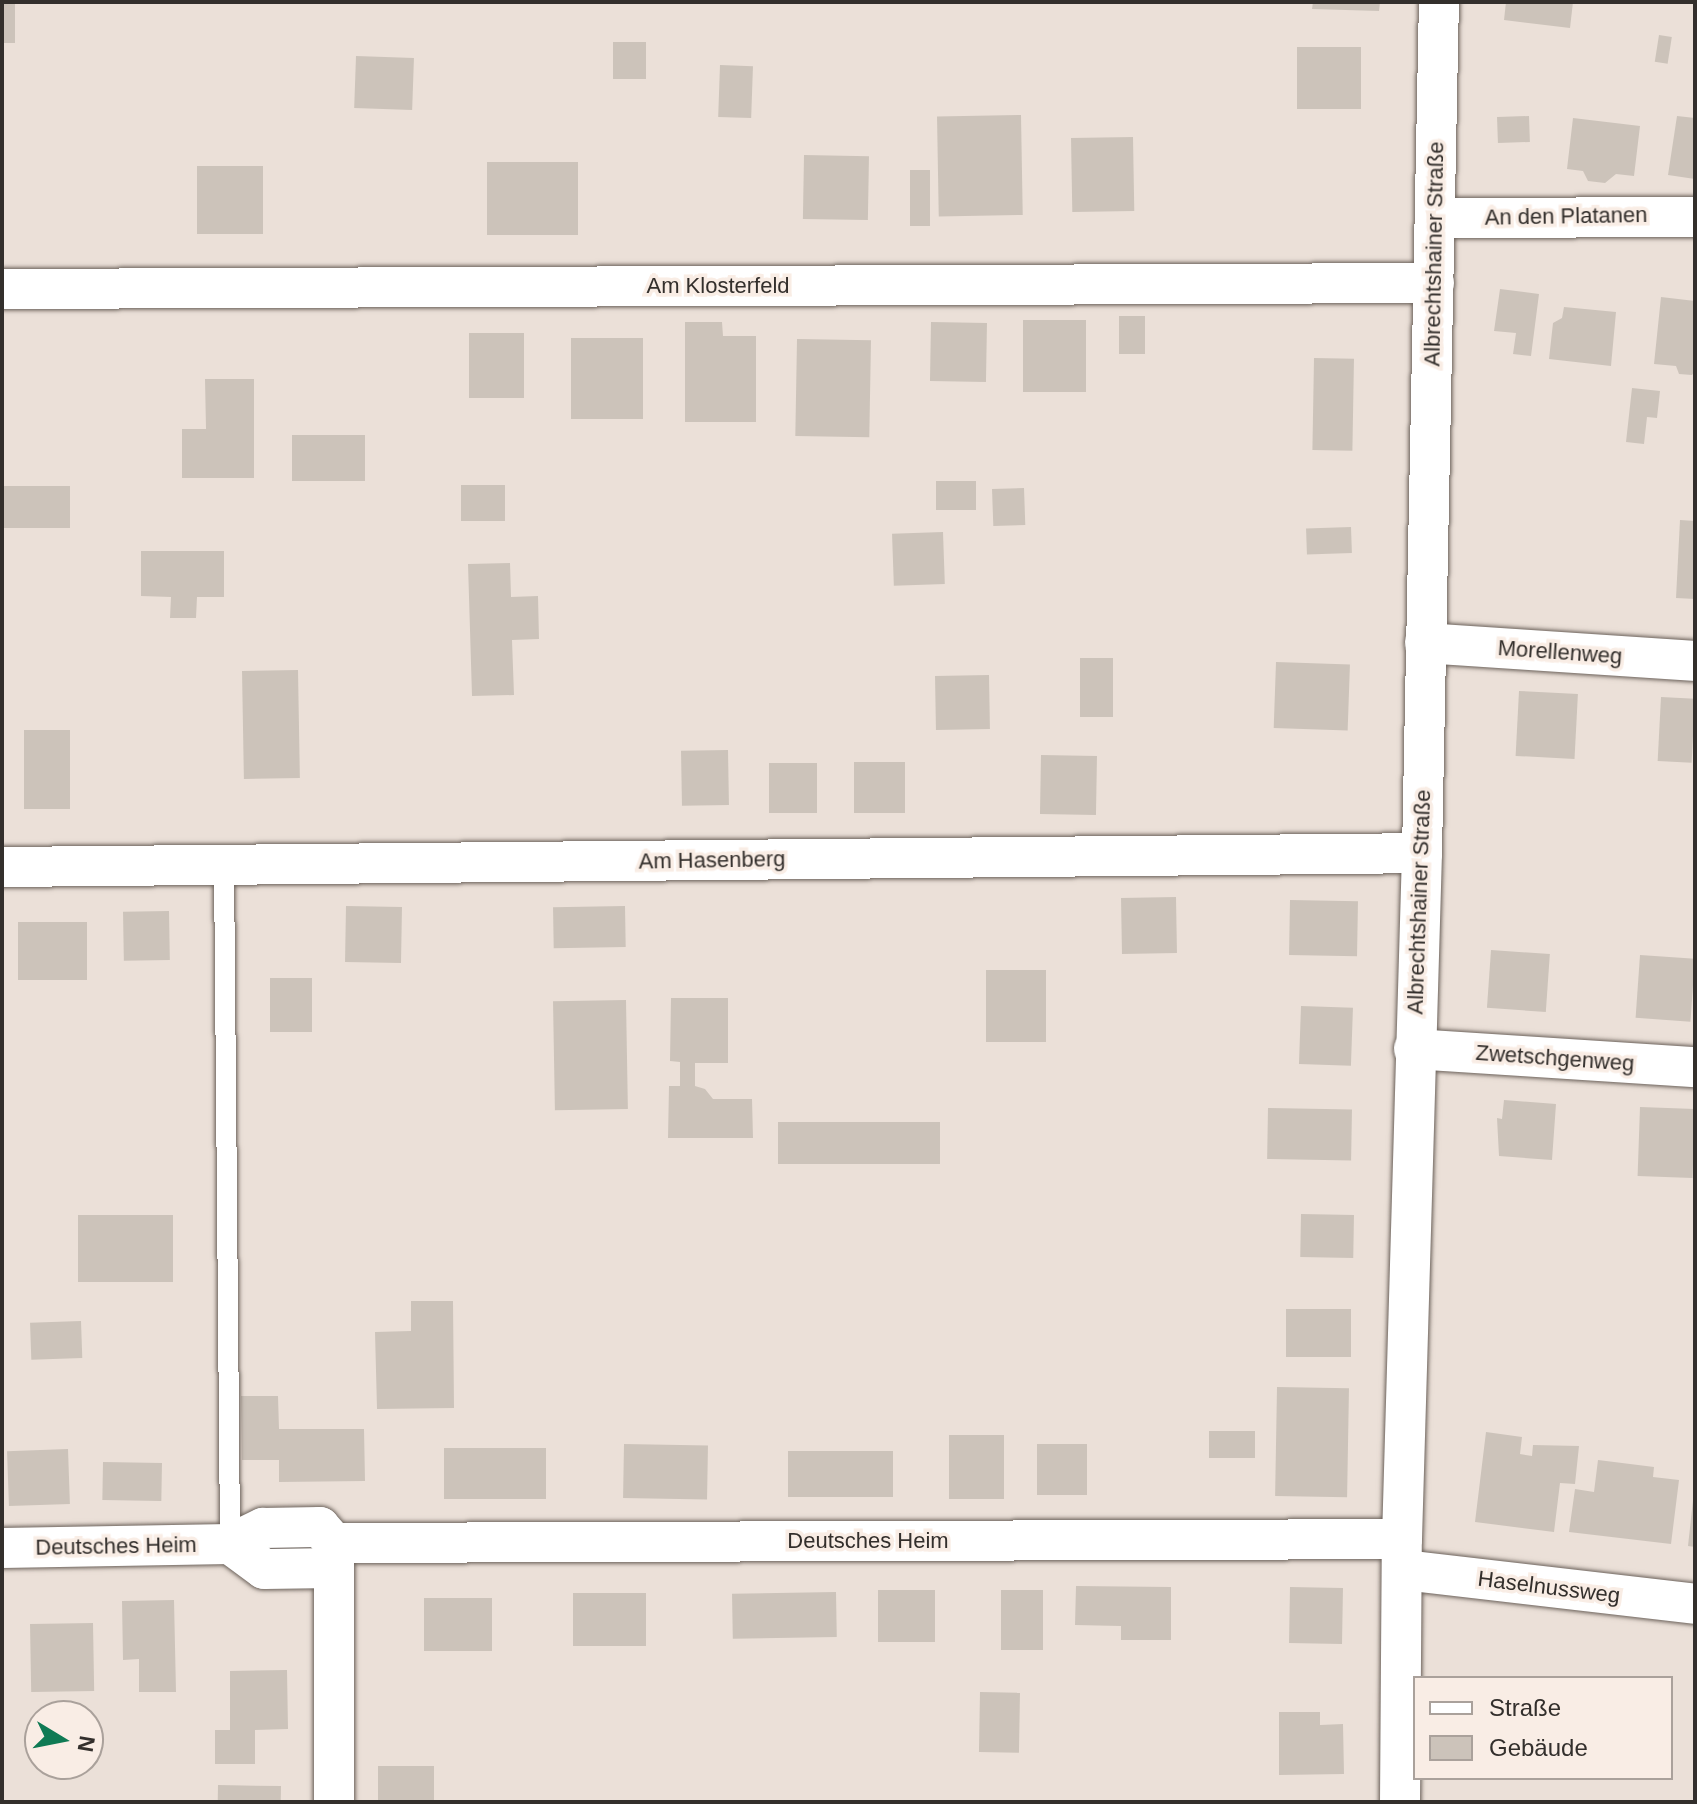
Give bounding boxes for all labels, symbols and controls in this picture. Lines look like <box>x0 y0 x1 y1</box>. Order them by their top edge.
street label: Albrechtshainer Straße <box>1419 141 1449 367</box>
street label: An den Platanen <box>1484 201 1648 231</box>
street label: Am Klosterfeld <box>646 273 790 299</box>
street label: Morellenweg <box>1497 634 1623 670</box>
street label: Albrechtshainer Straße <box>1402 789 1436 1015</box>
street label: Am Hasenberg <box>638 846 786 874</box>
street label: Zwetschgenweg <box>1475 1039 1635 1077</box>
street label: Deutsches Heim <box>787 1528 949 1554</box>
street label: Deutsches Heim <box>35 1531 197 1561</box>
street label: Haselnussweg <box>1476 1565 1622 1609</box>
legend <box>1413 1676 1673 1780</box>
text: Straße <box>1489 1694 1561 1721</box>
north arrow <box>24 1700 104 1780</box>
text: N <box>72 1734 100 1754</box>
text: Gebäude <box>1489 1734 1588 1761</box>

